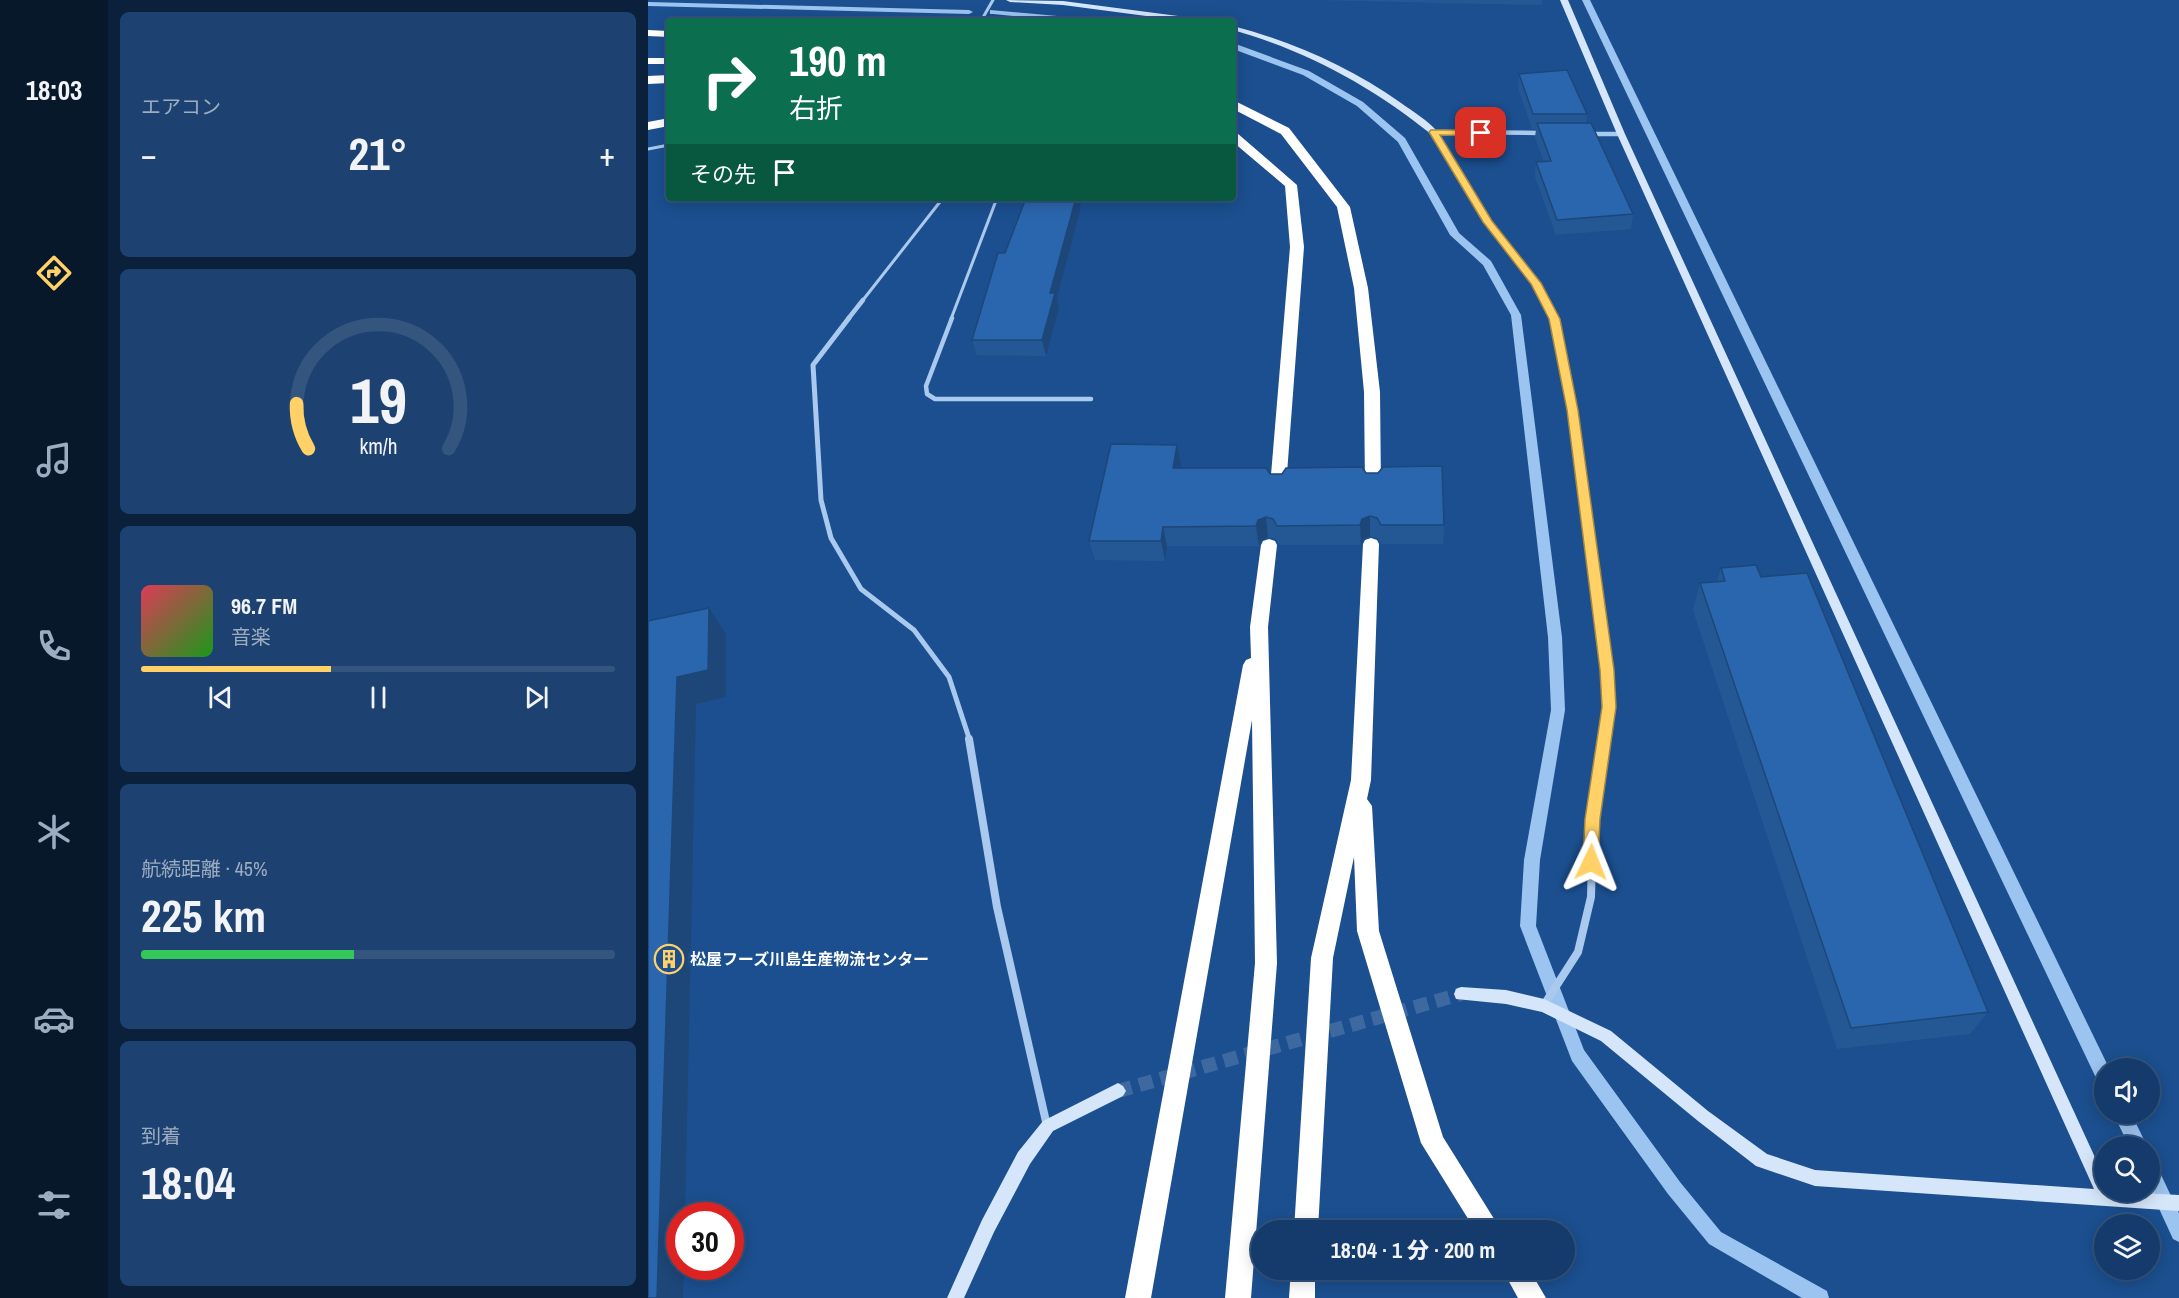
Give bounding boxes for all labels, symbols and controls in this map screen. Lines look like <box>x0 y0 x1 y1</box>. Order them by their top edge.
text: 190 m <box>789 33 887 89</box>
icon: right <box>690 42 768 120</box>
text: 18:03 <box>26 72 82 108</box>
text: 右折 <box>789 90 843 126</box>
text: エアコン <box>141 93 221 120</box>
pin <box>1455 107 1506 158</box>
icon: arrive <box>1464 116 1497 149</box>
text: 21° <box>348 123 408 184</box>
text: − <box>141 132 157 176</box>
text: + <box>599 132 615 176</box>
icon: arrive <box>768 156 801 189</box>
text: その先 <box>690 159 756 189</box>
icon: directions <box>33 252 75 294</box>
text: 19 <box>350 358 406 442</box>
text: km/h <box>359 432 397 461</box>
icon: music <box>33 439 75 481</box>
text: 96.7 FM <box>231 591 297 621</box>
text: 音楽 <box>231 623 271 650</box>
icon: phone <box>33 625 75 667</box>
icon: previous <box>204 681 237 714</box>
icon: pause <box>362 681 395 714</box>
icon: next <box>520 681 553 714</box>
icon: climate <box>33 811 75 853</box>
position arrow <box>1559 830 1623 894</box>
text: 航続距離 · 45% <box>141 855 268 882</box>
text: 225 km <box>141 885 266 946</box>
building icon: 松屋フーズ川島生産物流センター <box>653 943 685 975</box>
place label: 松屋フーズ川島生産物流センター <box>690 948 929 970</box>
icon: car <box>33 998 75 1040</box>
map controls <box>2094 1058 2160 1280</box>
button: sound <box>2094 1058 2160 1124</box>
text: 到着 <box>141 1122 181 1149</box>
button: search <box>2094 1136 2160 1202</box>
text: 18:04 <box>141 1152 235 1213</box>
icon: filters <box>33 1184 75 1226</box>
speed limit sign: 30 <box>666 1202 744 1280</box>
button: layers <box>2094 1214 2160 1280</box>
text: 18:04 · 1 分 · 200 m <box>1331 1235 1495 1265</box>

